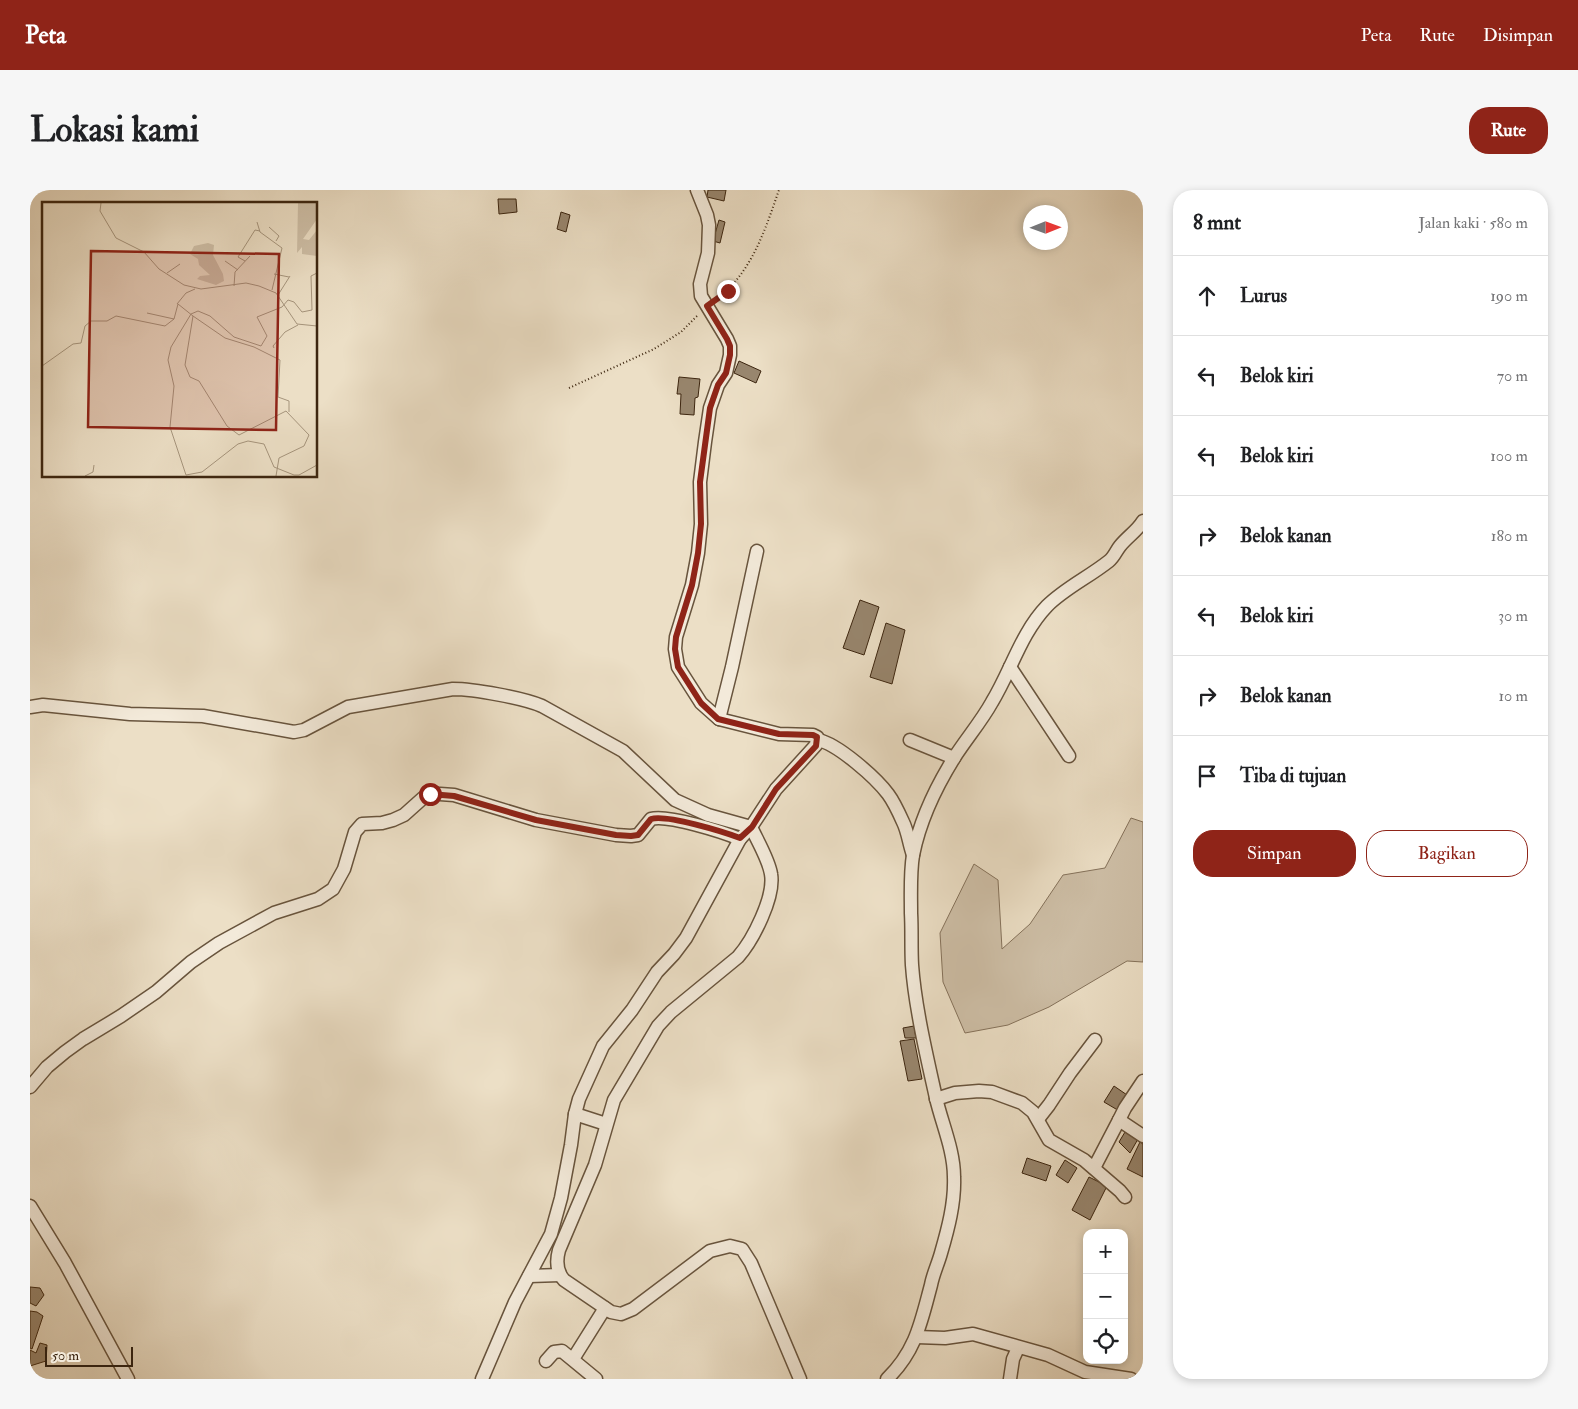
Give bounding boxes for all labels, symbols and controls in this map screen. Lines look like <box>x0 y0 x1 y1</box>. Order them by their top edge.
text: Peta <box>25 20 66 51</box>
text: Peta <box>1361 24 1392 47</box>
text: Rute <box>1420 24 1455 47</box>
text: Disimpan <box>1483 24 1553 47</box>
button: Rute <box>1469 107 1548 154</box>
text: Lokasi kami <box>30 108 199 152</box>
inset map <box>42 202 318 478</box>
north arrow <box>1023 205 1068 250</box>
text: 8 mnt <box>1193 209 1241 236</box>
text: Jalan kaki · 580 m <box>1419 213 1528 233</box>
route end <box>717 280 740 303</box>
icon: ahead <box>1193 282 1221 310</box>
text: Lurus <box>1240 284 1287 308</box>
text: 190 m <box>1490 286 1528 306</box>
icon: left <box>1193 362 1221 390</box>
text: Belok kiri <box>1240 364 1314 388</box>
text: 70 m <box>1497 366 1528 386</box>
icon: left <box>1193 442 1221 470</box>
text: Belok kiri <box>1240 444 1314 468</box>
text: 100 m <box>1490 446 1528 466</box>
icon: right <box>1193 522 1221 550</box>
text: Belok kanan <box>1240 524 1331 548</box>
text: 180 m <box>1491 526 1528 546</box>
icon: left <box>1193 602 1221 630</box>
text: Belok kiri <box>1240 604 1314 628</box>
text: 30 m <box>1498 606 1528 626</box>
icon: right <box>1193 682 1221 710</box>
text: Belok kanan <box>1240 684 1331 708</box>
text: 10 m <box>1498 686 1528 706</box>
icon: arrive <box>1193 762 1221 790</box>
text: Tiba di tujuan <box>1240 764 1346 788</box>
route start <box>419 783 442 806</box>
button: Simpan <box>1193 830 1356 877</box>
button: Bagikan <box>1366 830 1528 877</box>
map controls <box>1083 1229 1128 1364</box>
button: + <box>1083 1229 1128 1274</box>
button: − <box>1083 1274 1128 1319</box>
button: locate <box>1083 1319 1128 1364</box>
scale bar <box>45 1344 132 1367</box>
text: 50 m <box>52 1347 79 1364</box>

